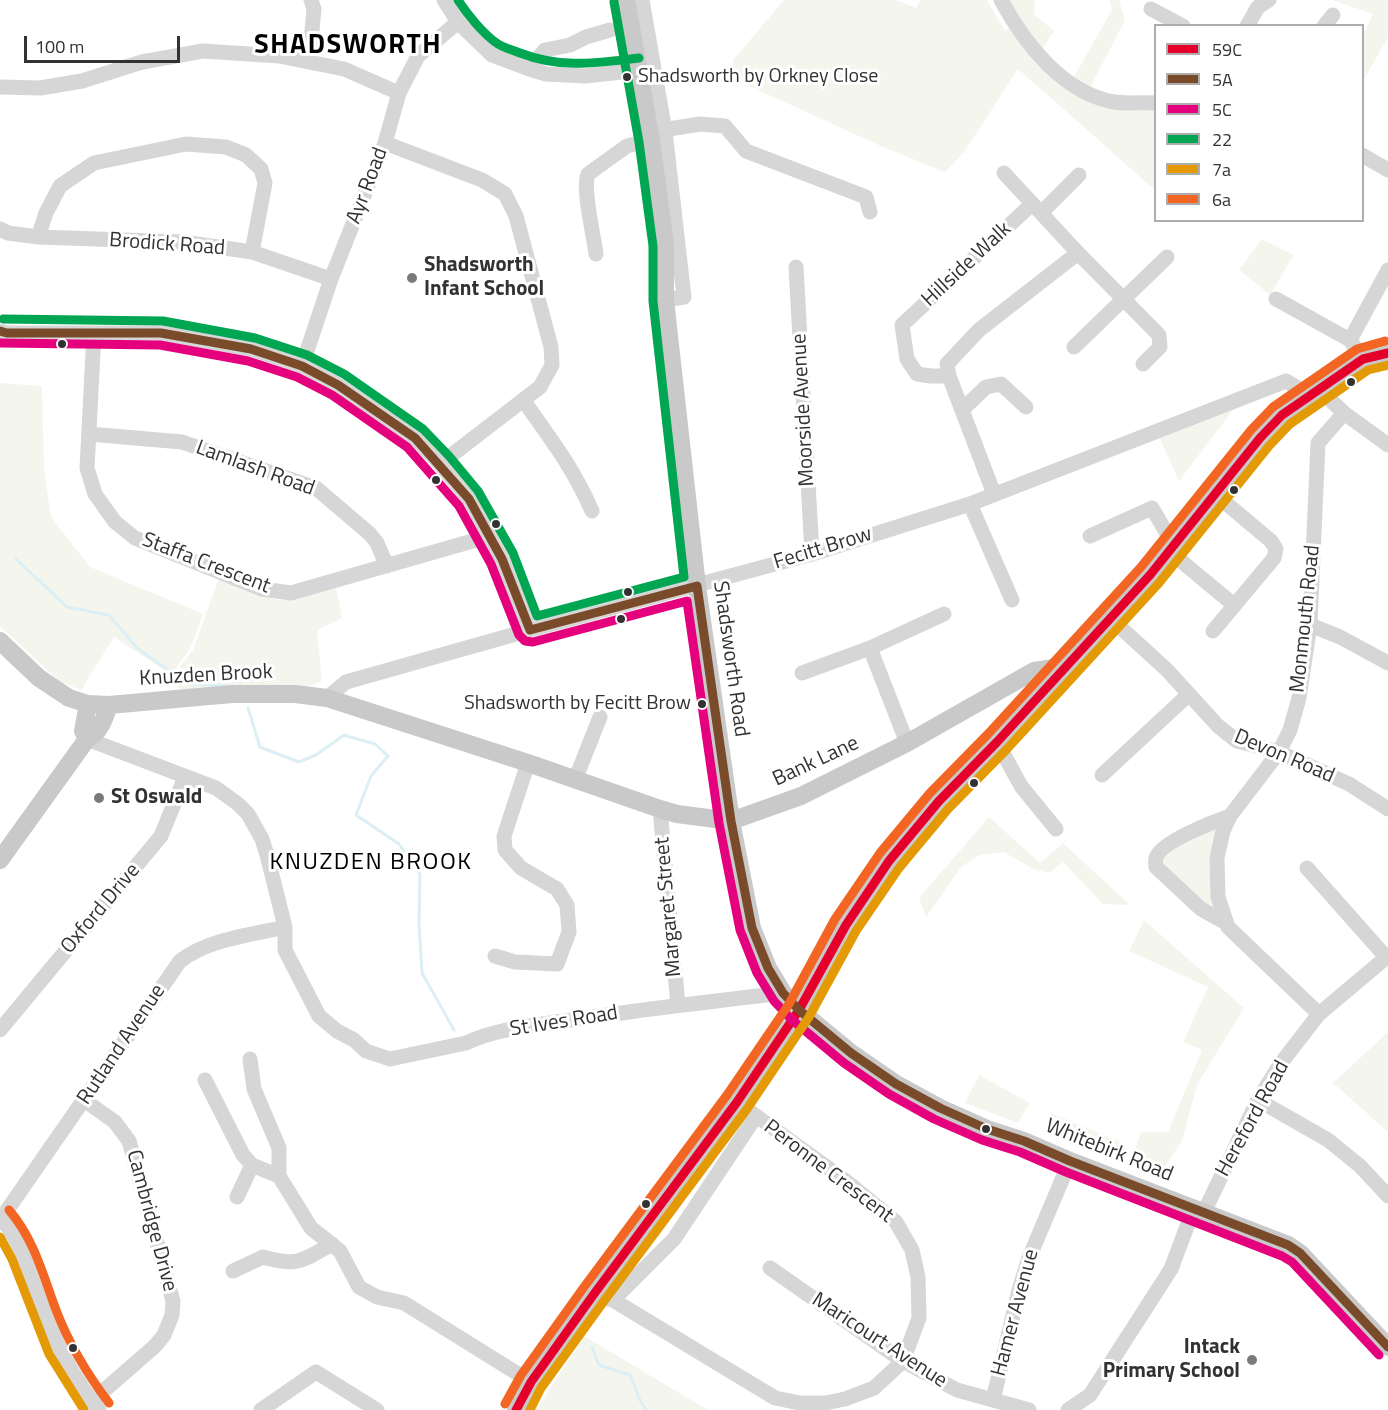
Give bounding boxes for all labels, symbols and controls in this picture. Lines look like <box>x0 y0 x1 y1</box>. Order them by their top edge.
scale bar <box>27 24 183 62</box>
legend <box>1154 24 1364 222</box>
district label: SHADSWORTH <box>254 30 442 62</box>
text: 100 m <box>35 33 84 60</box>
text: 59C <box>1212 36 1242 63</box>
place label: Shadsworth by Orkney Close <box>638 65 878 89</box>
text: 5A <box>1212 66 1233 93</box>
marker: Shadsworth by Orkney Close <box>621 71 633 83</box>
text: 5C <box>1212 96 1232 123</box>
text: 22 <box>1212 126 1232 153</box>
street label: Ayr Road <box>342 144 394 228</box>
text: 7a <box>1212 156 1231 183</box>
text: 6a <box>1212 186 1231 213</box>
street label: Hillside Walk <box>917 217 1017 313</box>
street label: Brodick Road <box>108 228 226 262</box>
place label: Shadsworth Infant School <box>424 253 544 303</box>
marker: Shadsworth Infant School <box>405 271 419 285</box>
street label: Moorside Avenue <box>787 333 821 487</box>
unlabelled marker <box>56 338 68 350</box>
unlabelled marker <box>1345 376 1357 388</box>
street label: Lamlash Road <box>192 436 318 502</box>
unlabelled marker <box>430 474 442 486</box>
unlabelled marker <box>1228 484 1240 496</box>
unlabelled marker <box>490 518 502 530</box>
street label: Fecitt Brow <box>771 522 875 576</box>
street label: Staffa Crescent <box>138 528 274 600</box>
street label: Monmouth Road <box>1286 544 1326 694</box>
street label: Shadsworth Road <box>707 580 753 738</box>
unlabelled marker <box>622 586 634 598</box>
unlabelled marker <box>615 613 627 625</box>
street label: Knuzden Brook <box>139 660 273 692</box>
place label: Shadsworth by Fecitt Brow <box>464 692 691 716</box>
marker: Shadsworth by Fecitt Brow <box>696 698 708 710</box>
street label: Devon Road <box>1230 725 1338 789</box>
street label: Bank Lane <box>769 731 863 793</box>
unlabelled marker <box>968 777 980 789</box>
place label: St Oswald <box>111 785 202 811</box>
marker: St Oswald <box>92 791 106 805</box>
street label: Margaret Street <box>650 836 688 978</box>
district label: KNUZDEN BROOK <box>270 849 472 877</box>
street label: Oxford Drive <box>56 859 146 959</box>
street label: Rutland Avenue <box>73 980 171 1110</box>
street label: St Ives Road <box>508 1001 620 1043</box>
street label: Hereford Road <box>1211 1057 1295 1181</box>
street label: Whitebirk Road <box>1041 1114 1177 1188</box>
street label: Peronne Crescent <box>758 1115 898 1229</box>
unlabelled marker <box>980 1123 992 1135</box>
street label: Cambridge Drive <box>120 1147 182 1295</box>
unlabelled marker <box>640 1198 652 1210</box>
street label: Hamer Avenue <box>987 1247 1045 1379</box>
street label: Maricourt Avenue <box>807 1288 951 1394</box>
place label: Intack Primary School <box>1103 1335 1240 1385</box>
unlabelled marker <box>67 1342 79 1354</box>
marker: Intack Primary School <box>1245 1353 1259 1367</box>

